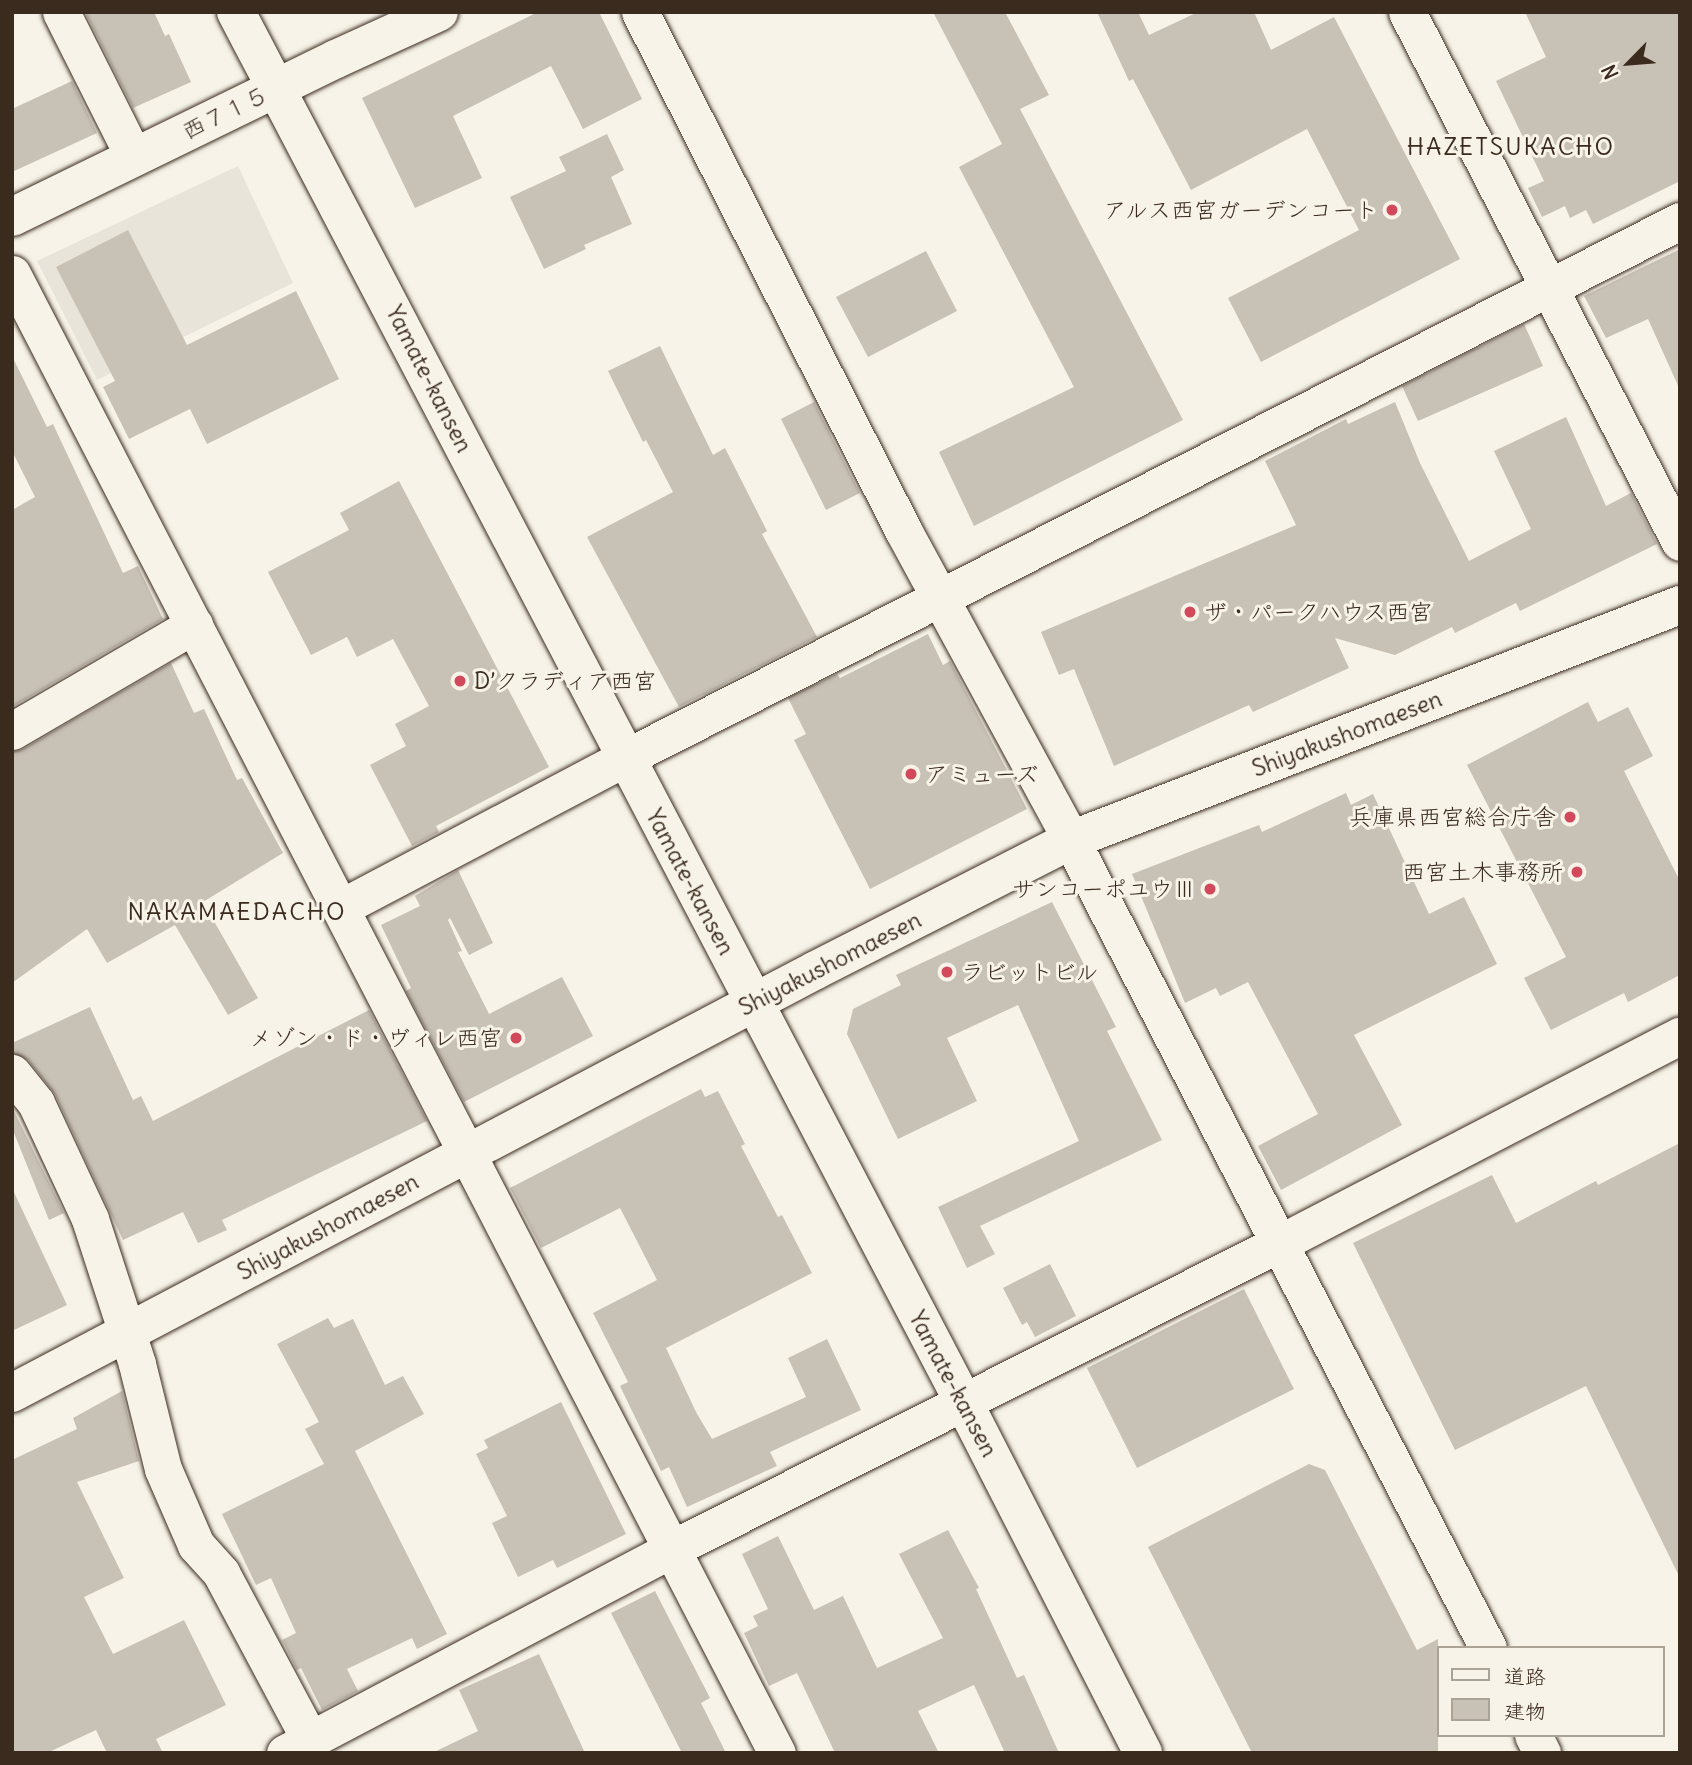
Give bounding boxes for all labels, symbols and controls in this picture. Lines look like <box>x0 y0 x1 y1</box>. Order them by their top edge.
north arrow <box>1594 28 1664 98</box>
text: N <box>1596 61 1624 83</box>
street label: 西７１５ <box>178 80 272 146</box>
district label: HAZETSUKACHO <box>1408 133 1614 161</box>
place label: アルス西宮ガーデンコート <box>1102 196 1378 224</box>
marker: アルス西宮ガーデンコート <box>1384 202 1400 218</box>
street label: Yamate-kansen <box>380 301 478 457</box>
place label: ザ・パークハウス西宮 <box>1204 598 1434 626</box>
marker: ザ・パークハウス西宮 <box>1182 604 1198 620</box>
place label: D’クラディア西宮 <box>474 667 656 695</box>
marker: D’クラディア西宮 <box>452 673 468 689</box>
street label: Shiyakushomaesen <box>1248 685 1446 783</box>
place label: アミューズ <box>925 760 1040 788</box>
marker: アミューズ <box>903 766 919 782</box>
place label: 兵庫県西宮総合庁舎 <box>1349 803 1556 831</box>
street label: Yamate-kansen <box>640 804 740 960</box>
marker: 兵庫県西宮総合庁舎 <box>1562 809 1578 825</box>
place label: 西宮土木事務所 <box>1402 858 1563 886</box>
marker: 西宮土木事務所 <box>1569 864 1585 880</box>
place label: サンコーポユウⅢ <box>1012 875 1196 903</box>
marker: サンコーポユウⅢ <box>1202 881 1218 897</box>
district label: NAKAMAEDACHO <box>129 898 345 926</box>
street label: Shiyakushomaesen <box>734 906 926 1022</box>
place label: ラビットビル <box>961 958 1099 986</box>
marker: ラビットビル <box>939 964 955 980</box>
place label: メゾン・ド・ヴィレ西宮 <box>249 1024 502 1052</box>
marker: メゾン・ド・ヴィレ西宮 <box>508 1030 524 1046</box>
street label: Shiyakushomaesen <box>233 1168 423 1286</box>
street label: Yamate-kansen <box>903 1306 1003 1462</box>
legend <box>1436 1646 1664 1737</box>
text: 道路 <box>1504 1663 1546 1690</box>
text: 建物 <box>1504 1698 1546 1725</box>

